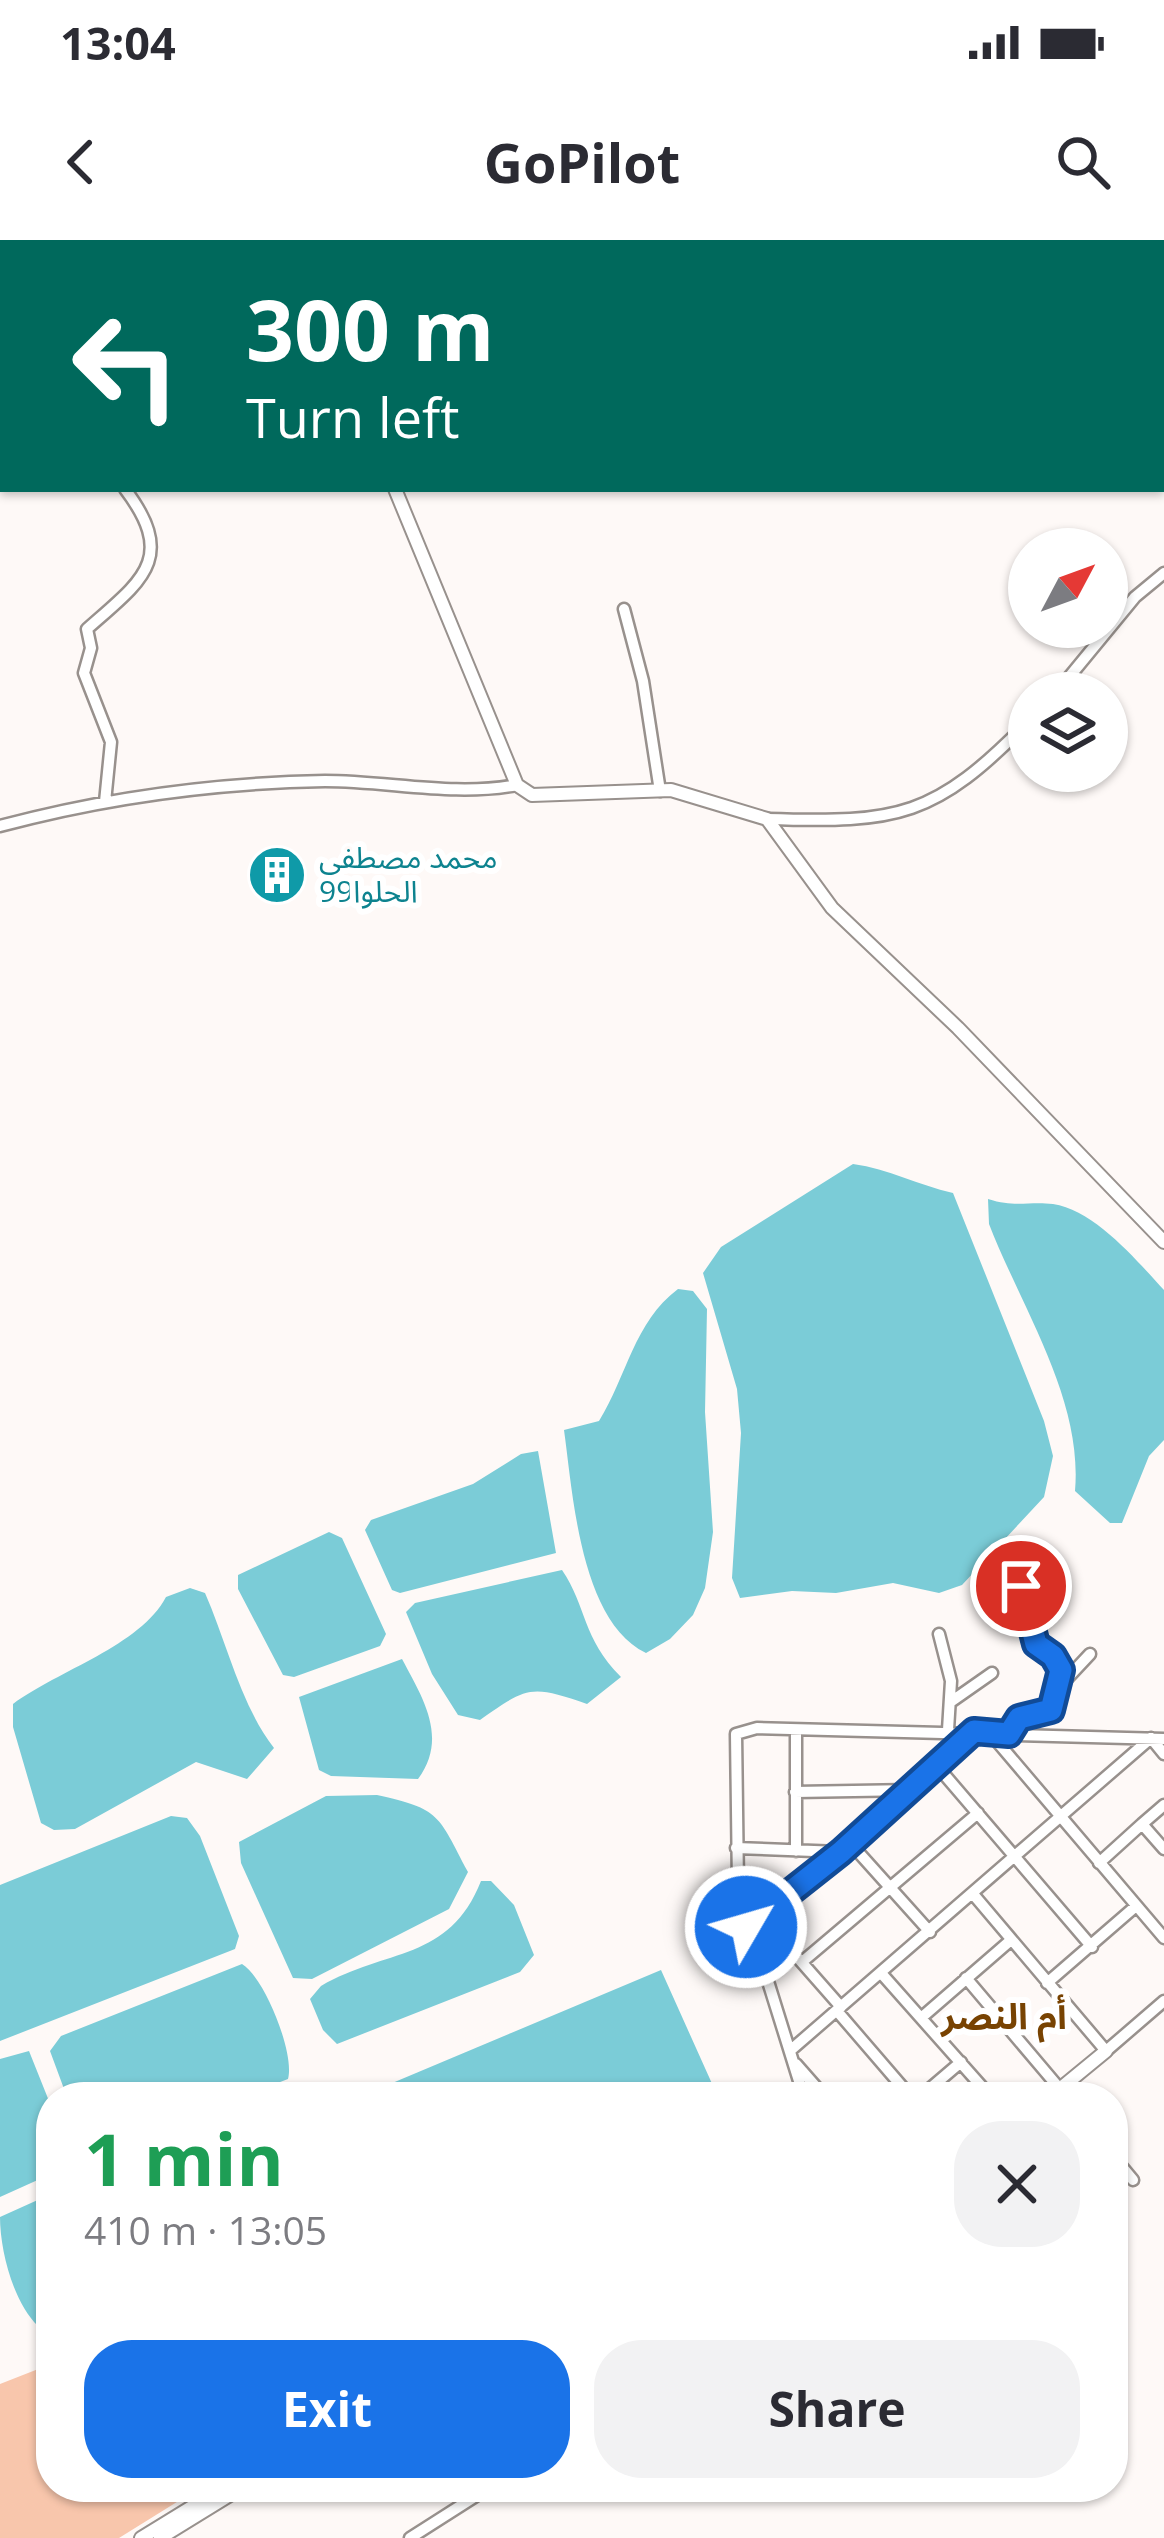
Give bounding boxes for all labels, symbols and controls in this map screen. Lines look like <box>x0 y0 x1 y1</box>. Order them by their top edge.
text: 13:04 <box>60 12 176 73</box>
text: GoPilot <box>484 125 680 199</box>
icon: back <box>48 129 114 195</box>
icon: search <box>1050 129 1116 195</box>
text: 300 m <box>246 271 494 386</box>
icon: left <box>48 288 204 444</box>
text: Turn left <box>246 380 459 454</box>
north arrow <box>1008 528 1128 648</box>
map controls <box>1008 528 1128 792</box>
button: layers <box>1008 672 1128 792</box>
place label: محمد مصطفى الحلوا99 <box>319 836 497 911</box>
building icon: محمد مصطفى الحلوا99 <box>246 844 308 906</box>
pin <box>970 1535 1072 1637</box>
icon: arrive <box>988 1553 1054 1619</box>
position arrow <box>683 1864 809 1990</box>
district label: أم النصر <box>939 1991 1067 2043</box>
text: 1 min <box>84 2109 284 2207</box>
button: close <box>954 2121 1080 2247</box>
text: 410 m · 13:05 <box>84 2203 327 2256</box>
button: Exit <box>84 2340 570 2478</box>
button: Share <box>594 2340 1080 2478</box>

